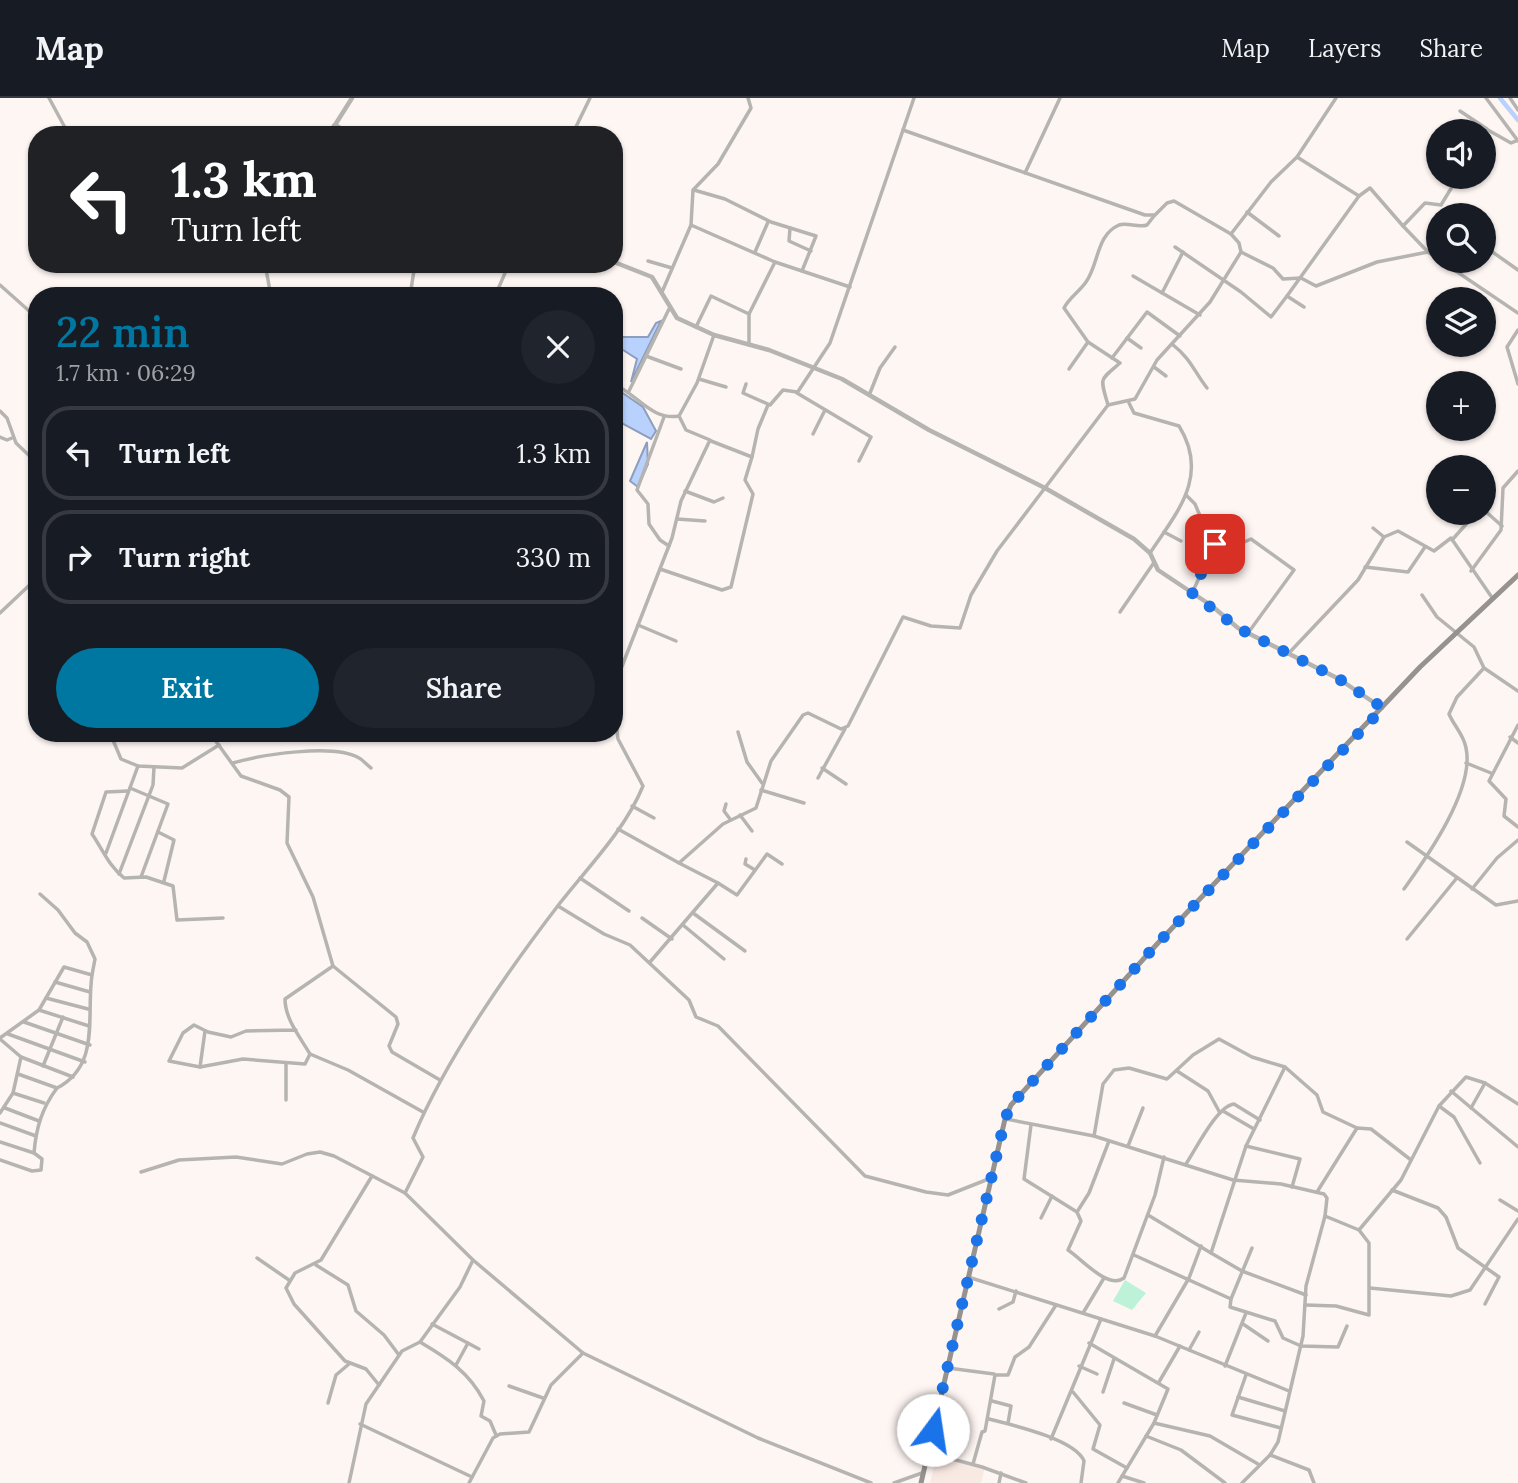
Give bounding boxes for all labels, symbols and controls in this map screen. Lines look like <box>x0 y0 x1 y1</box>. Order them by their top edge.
text: Map <box>35 27 104 69</box>
text: Map <box>1221 33 1270 64</box>
text: Layers <box>1308 33 1381 64</box>
text: Share <box>1419 33 1483 64</box>
map controls <box>1426 119 1496 525</box>
button: sound <box>1426 119 1496 189</box>
text: 1.3 km <box>171 148 317 210</box>
icon: left <box>56 154 147 245</box>
button: search <box>1426 203 1496 273</box>
text: Turn left <box>171 209 301 250</box>
button: layers <box>1426 287 1496 357</box>
text: 22 min <box>56 305 190 359</box>
button: close <box>521 310 595 384</box>
text: 1.7 km · 06:29 <box>56 358 196 387</box>
button: + <box>1426 371 1496 441</box>
icon: left <box>60 434 98 472</box>
text: Turn left <box>119 437 230 470</box>
text: 1.3 km <box>517 437 591 470</box>
button: − <box>1426 455 1496 525</box>
pin <box>1185 514 1245 574</box>
icon: arrive <box>1196 525 1234 563</box>
icon: right <box>60 538 98 576</box>
text: Turn right <box>119 541 250 574</box>
text: 330 m <box>516 541 591 574</box>
button: Exit <box>56 648 319 728</box>
button: Share <box>333 648 595 728</box>
position arrow <box>896 1393 970 1467</box>

